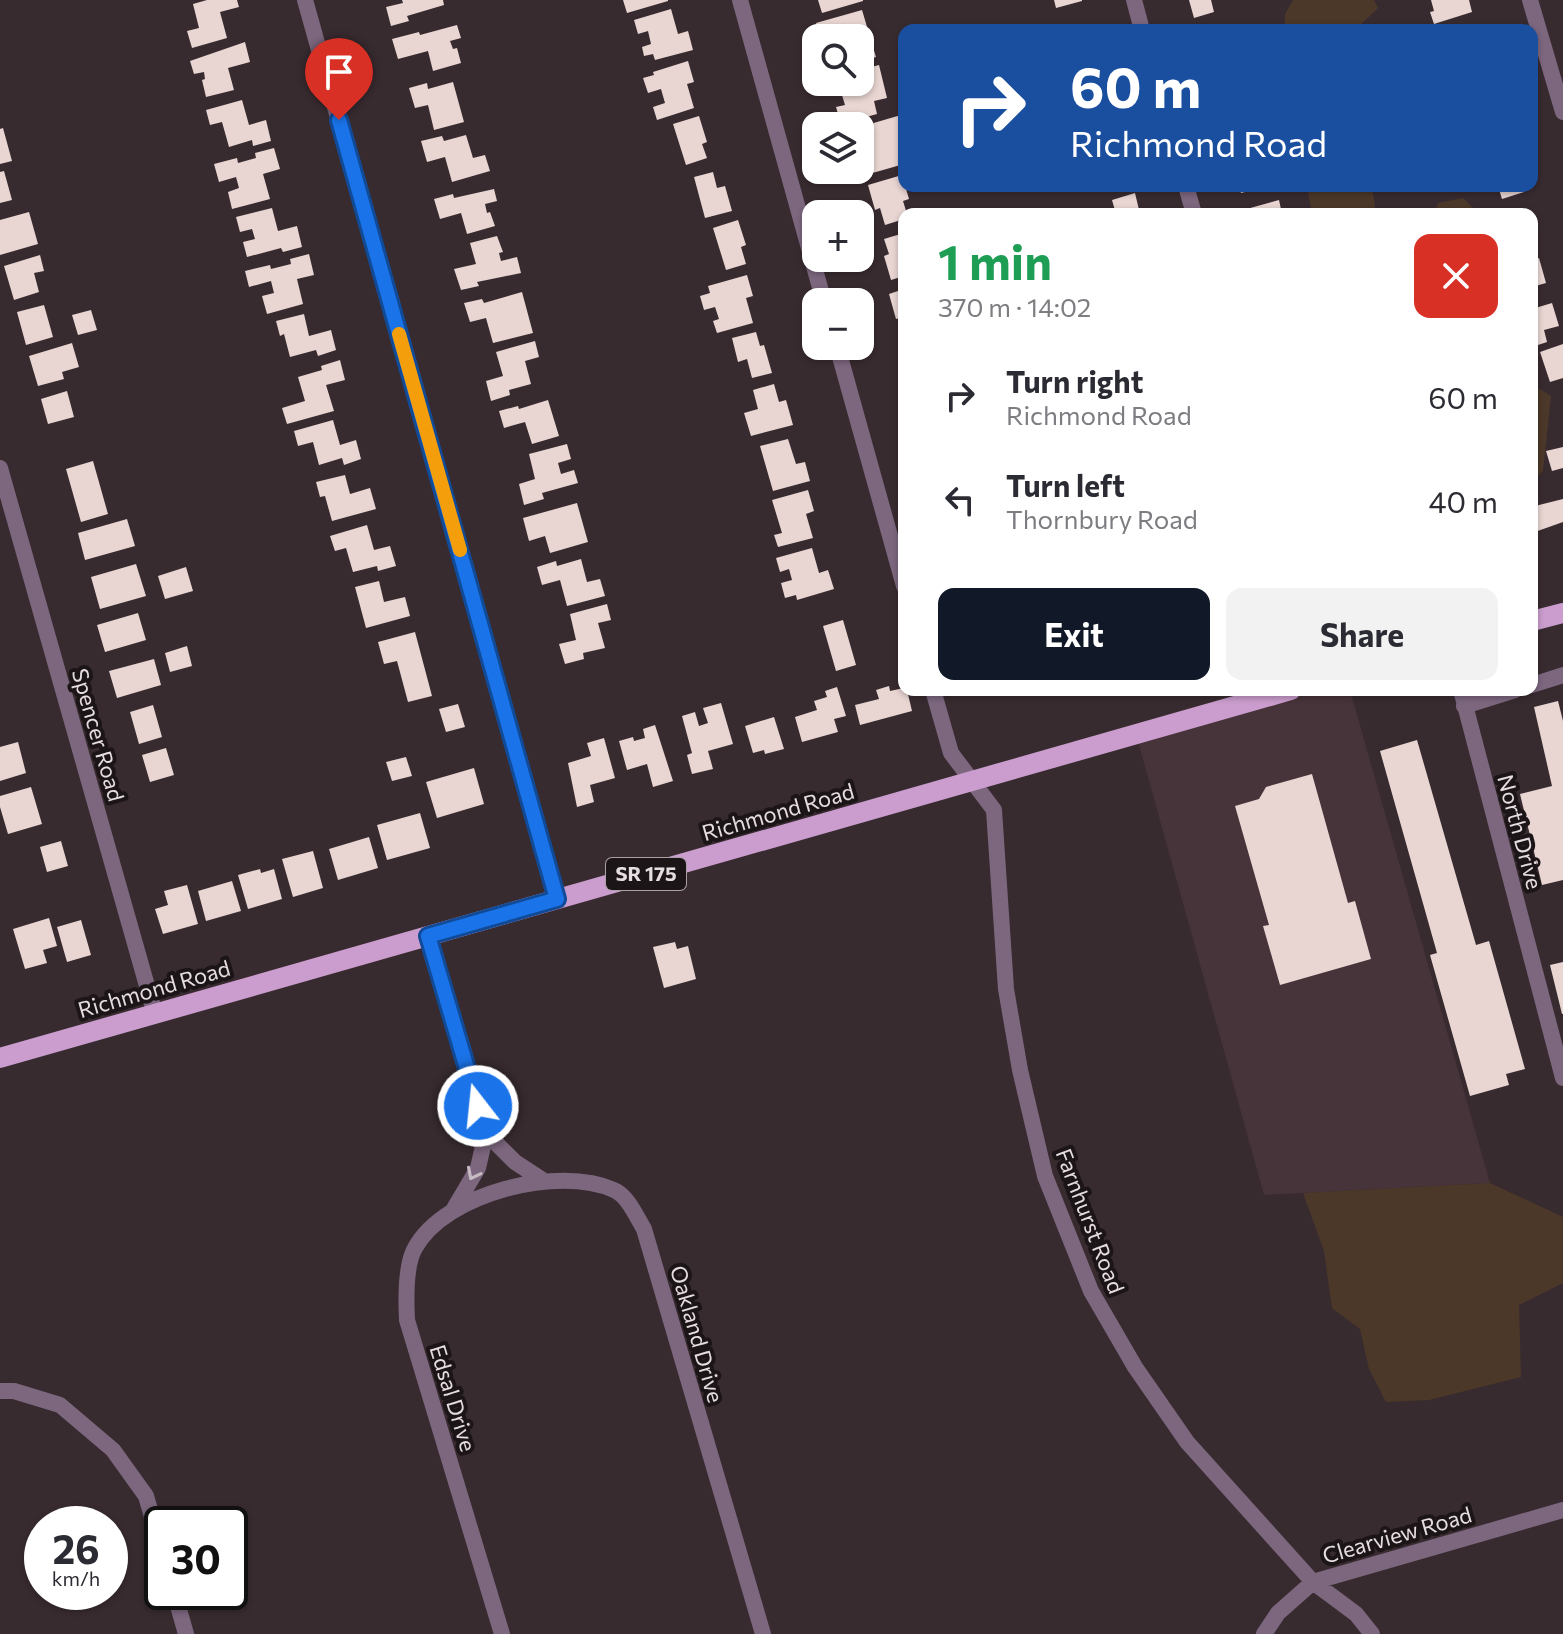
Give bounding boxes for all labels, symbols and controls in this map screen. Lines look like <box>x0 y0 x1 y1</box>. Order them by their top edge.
map controls <box>802 24 874 360</box>
button: search <box>802 24 874 96</box>
pin <box>305 38 373 120</box>
icon: arrive <box>317 50 361 94</box>
text: 60 m <box>1070 51 1201 120</box>
icon: right <box>938 56 1042 160</box>
button: layers <box>802 112 874 184</box>
text: Richmond Road <box>1070 120 1327 164</box>
button: + <box>802 200 874 272</box>
text: 1 min <box>938 231 1052 290</box>
button: close <box>1414 234 1498 318</box>
button: − <box>802 288 874 360</box>
text: 370 m · 14:02 <box>938 291 1091 322</box>
text: Turn right <box>1006 362 1143 399</box>
icon: right <box>938 374 982 418</box>
text: 60 m <box>1428 378 1498 415</box>
text: Richmond Road <box>1006 399 1192 430</box>
text: Turn left <box>1006 466 1125 503</box>
icon: left <box>938 478 982 522</box>
text: 40 m <box>1429 482 1498 519</box>
text: Thornbury Road <box>1006 503 1198 534</box>
button: Exit <box>938 588 1210 680</box>
button: Share <box>1226 588 1498 680</box>
street label: Spencer Road <box>67 665 130 804</box>
street label: North Drive <box>1492 772 1549 892</box>
street label: Richmond Road <box>699 777 857 846</box>
road number: SR 175 <box>606 858 686 890</box>
street label: Richmond Road <box>75 954 233 1023</box>
position arrow <box>436 1064 520 1148</box>
street label: Farnhurst Road <box>1050 1145 1130 1297</box>
one-way arrow <box>467 1166 483 1181</box>
street label: Oakland Drive <box>665 1262 730 1405</box>
street label: Edsal Drive <box>424 1341 483 1455</box>
street label: Clearview Road <box>1319 1500 1475 1569</box>
speed limit sign: 30 <box>144 1506 248 1610</box>
text: 26 <box>52 1523 100 1572</box>
text: km/h <box>52 1566 100 1590</box>

